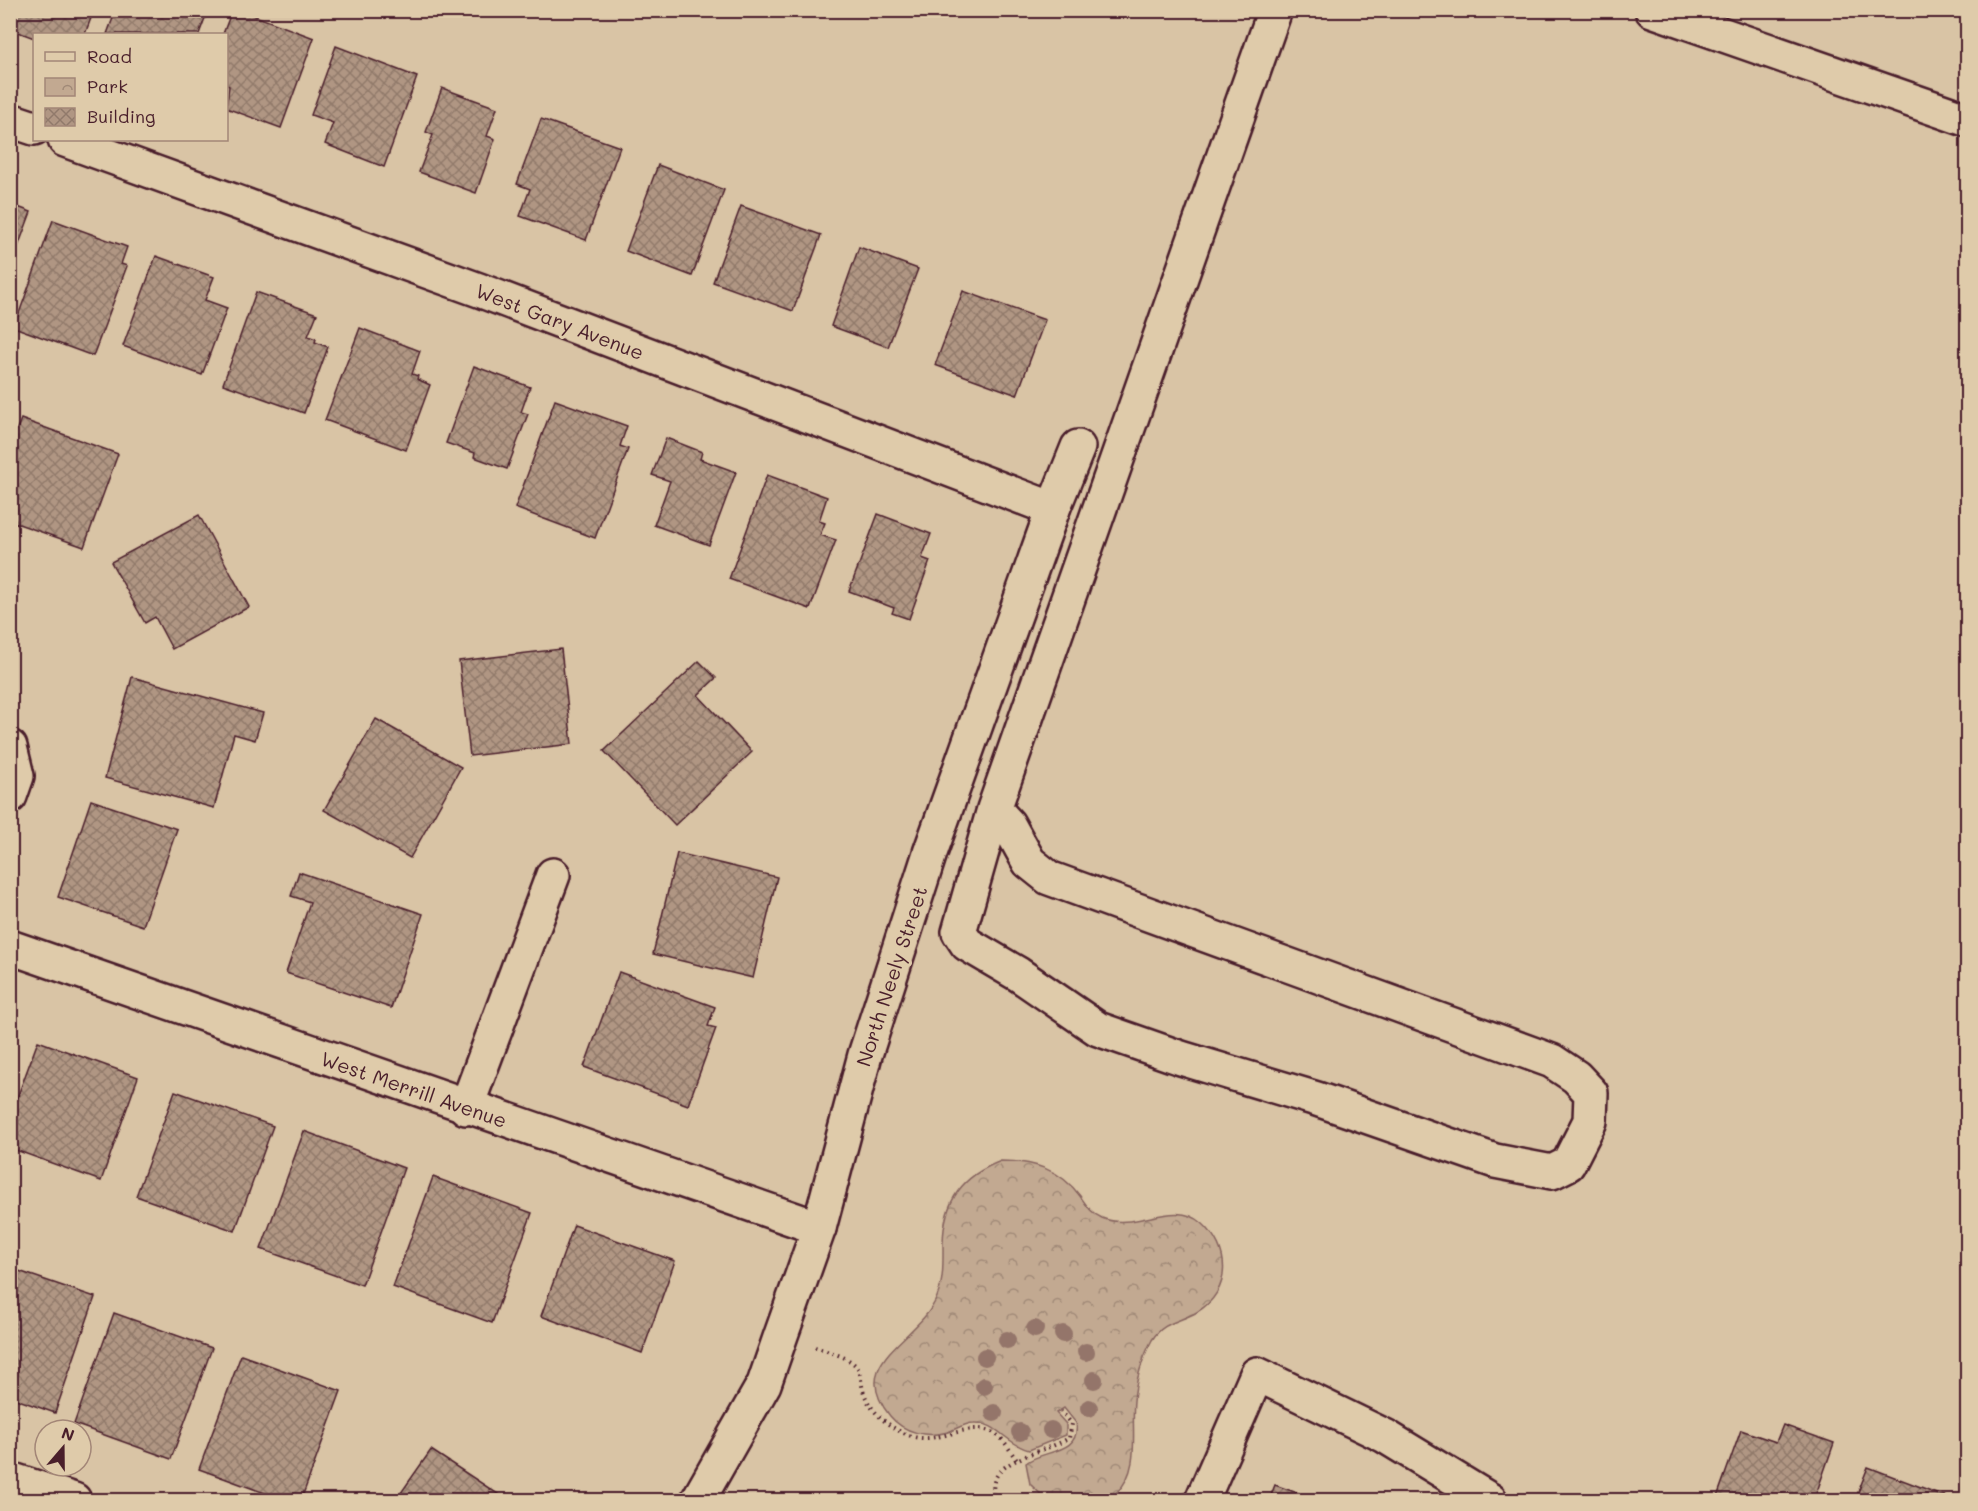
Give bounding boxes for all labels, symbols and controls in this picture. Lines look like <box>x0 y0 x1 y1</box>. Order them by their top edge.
legend <box>33 33 228 141</box>
text: Road <box>87 44 132 68</box>
text: Park <box>87 74 128 98</box>
text: Building <box>87 104 155 128</box>
street label: West Gary Avenue <box>472 277 648 365</box>
street label: North Neely Street <box>850 882 932 1070</box>
street label: West Merrill Avenue <box>318 1045 510 1133</box>
north arrow <box>33 1418 93 1478</box>
text: N <box>59 1421 78 1445</box>

